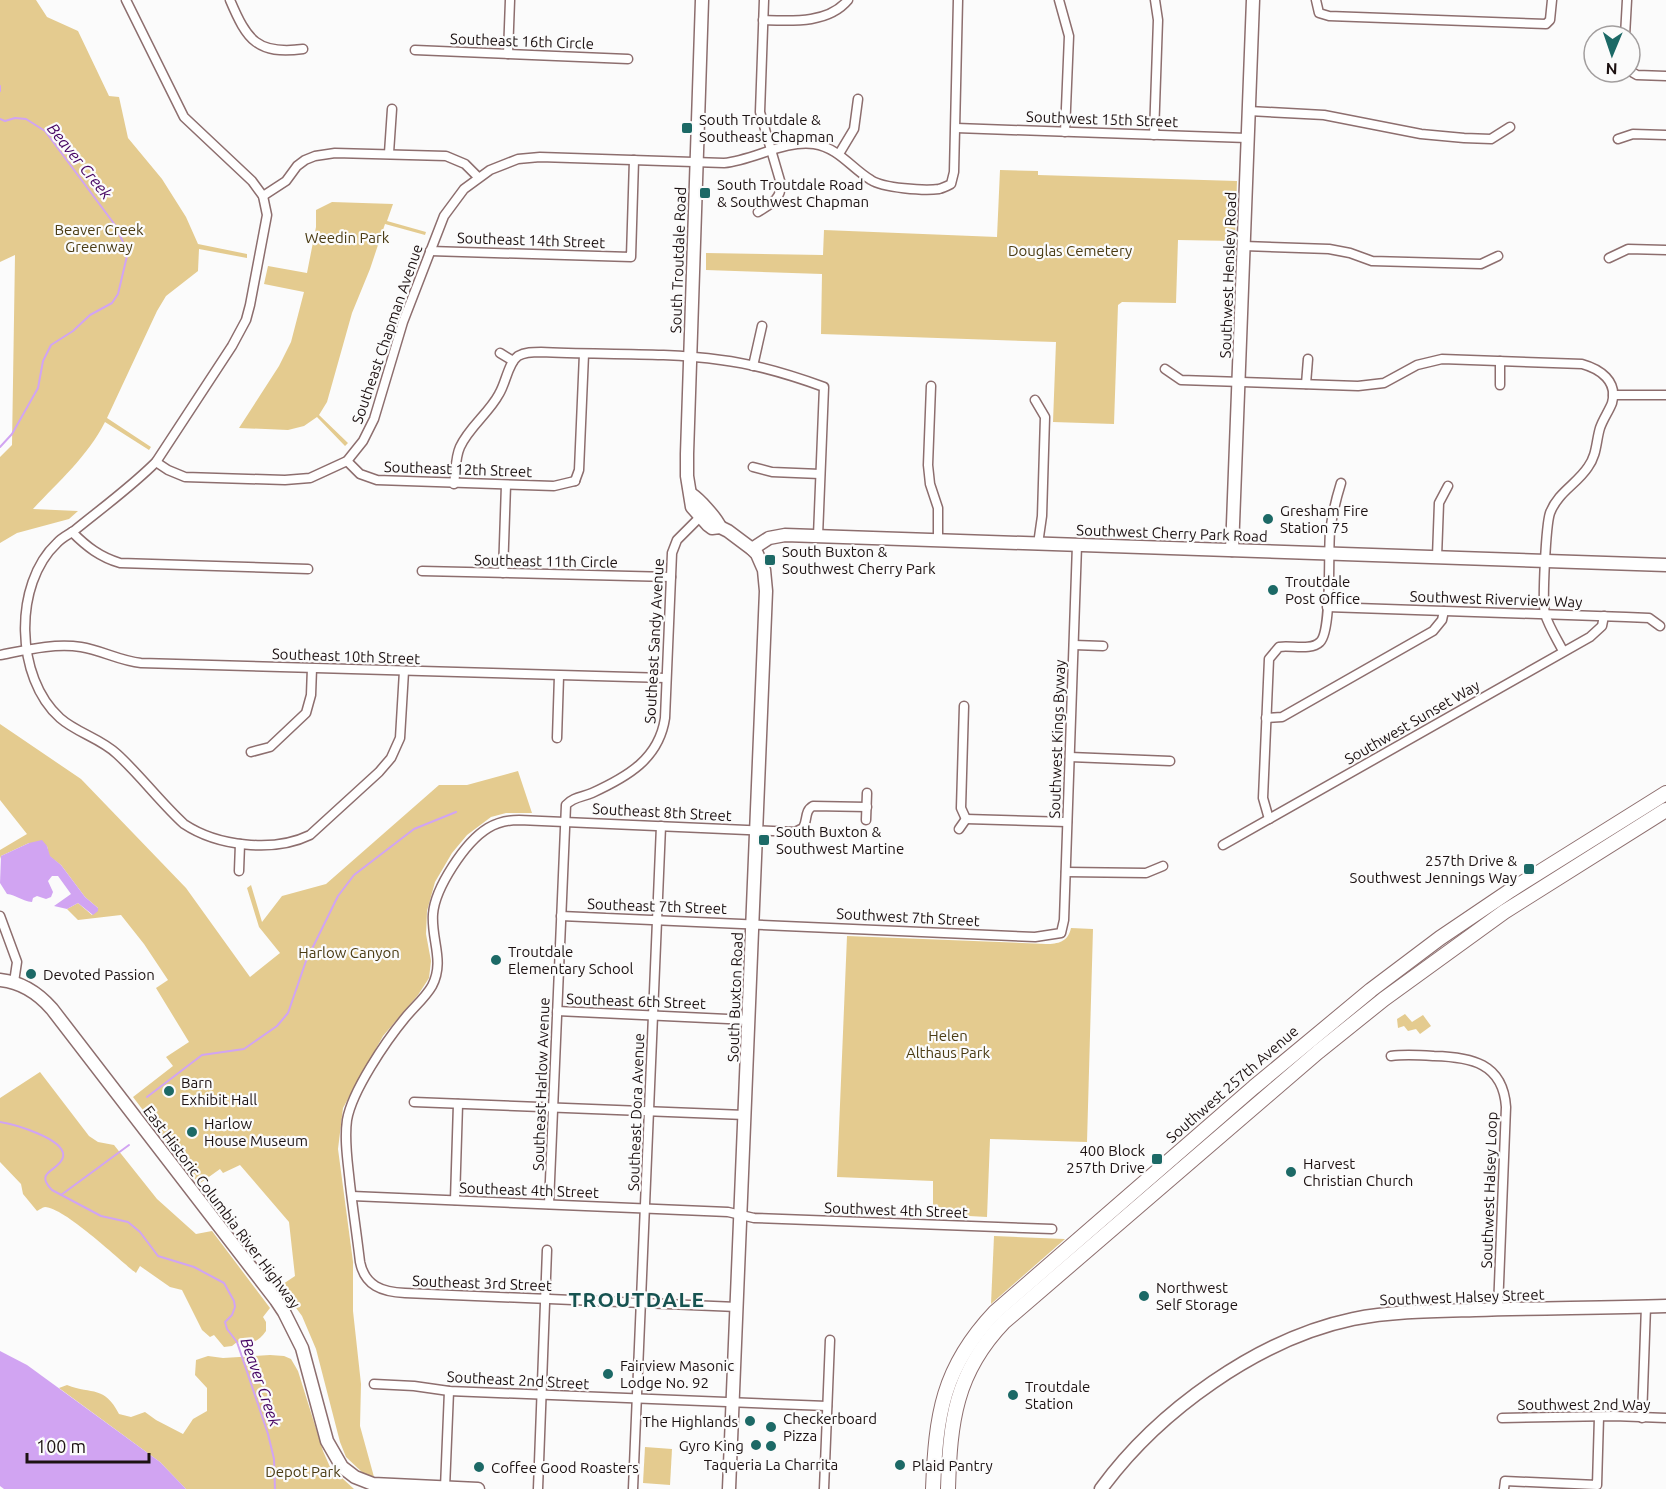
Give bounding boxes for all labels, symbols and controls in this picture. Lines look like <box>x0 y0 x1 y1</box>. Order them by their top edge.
north arrow <box>1582 24 1642 84</box>
street label: Southeast 16th Circle <box>450 30 594 52</box>
text: N <box>1605 60 1618 78</box>
street label: Southwest 15th Street <box>1026 108 1178 130</box>
place label: South Troutdale & Southeast Chapman <box>699 111 834 145</box>
water label: Beaver Creek <box>44 119 117 203</box>
marker: South Troutdale & Southeast Chapman <box>680 121 694 135</box>
place label: South Troutdale Road & Southwest Chapman <box>717 176 869 210</box>
street label: South Troutdale Road <box>667 186 689 334</box>
marker: South Troutdale Road & Southwest Chapman <box>698 186 712 200</box>
street label: Southwest Hensley Road <box>1217 191 1239 359</box>
park label: Beaver Creek Greenway <box>54 221 144 255</box>
park label: Weedin Park <box>305 229 390 246</box>
street label: Southeast 14th Street <box>457 229 605 251</box>
street label: Southeast Chapman Avenue <box>348 242 426 426</box>
park label: Douglas Cemetery <box>1008 242 1132 259</box>
street label: Southeast 12th Street <box>384 458 532 480</box>
place label: Gresham Fire Station 75 <box>1280 502 1369 536</box>
marker: Gresham Fire Station 75 <box>1261 512 1275 526</box>
street label: Southwest Cherry Park Road <box>1076 521 1268 545</box>
place label: South Buxton & Southwest Cherry Park <box>782 543 936 577</box>
street label: Southeast 11th Circle <box>474 551 618 571</box>
marker: South Buxton & Southwest Cherry Park <box>763 553 777 567</box>
street label: Southeast Sandy Avenue <box>641 558 667 724</box>
place label: Troutdale Post Office <box>1285 573 1360 607</box>
marker: Troutdale Post Office <box>1266 583 1280 597</box>
street label: Southwest Riverview Way <box>1409 587 1583 611</box>
street label: Southeast 10th Street <box>272 645 420 667</box>
street label: Southwest Kings Byway <box>1046 659 1068 819</box>
street label: Southwest Sunset Way <box>1341 676 1483 768</box>
street label: Southeast 8th Street <box>592 800 732 824</box>
place label: South Buxton & Southwest Martine <box>776 823 904 857</box>
marker: South Buxton & Southwest Martine <box>757 833 771 847</box>
place label: 257th Drive & Southwest Jennings Way <box>1350 852 1517 886</box>
marker: 257th Drive & Southwest Jennings Way <box>1522 862 1536 876</box>
street label: Southeast 7th Street <box>587 895 727 917</box>
street label: Southwest 7th Street <box>836 905 980 929</box>
street label: South Buxton Road <box>724 932 746 1062</box>
place label: Troutdale Elementary School <box>508 943 634 977</box>
park label: Harlow Canyon <box>298 944 400 961</box>
marker: Troutdale Elementary School <box>489 953 503 967</box>
place label: Devoted Passion <box>43 966 155 983</box>
marker: Devoted Passion <box>24 967 38 981</box>
street label: Southeast 6th Street <box>566 990 706 1012</box>
street label: Southeast Harlow Avenue <box>529 997 553 1171</box>
street label: Southwest 257th Avenue <box>1163 1022 1301 1146</box>
park label: Helen Althaus Park <box>906 1027 991 1061</box>
street label: Southeast Dora Avenue <box>625 1033 647 1191</box>
place label: Barn Exhibit Hall <box>181 1074 257 1108</box>
marker: Barn Exhibit Hall <box>162 1084 176 1098</box>
street label: East Historic Columbia River Highway <box>140 1102 304 1312</box>
street label: Southwest Halsey Loop <box>1478 1111 1500 1269</box>
place label: Harlow House Museum <box>204 1115 308 1149</box>
marker: Harlow House Museum <box>185 1125 199 1139</box>
place label: 400 Block 257th Drive <box>1066 1142 1145 1176</box>
marker: 400 Block 257th Drive <box>1150 1152 1164 1166</box>
place label: Harvest Christian Church <box>1303 1155 1413 1189</box>
marker: Harvest Christian Church <box>1284 1165 1298 1179</box>
street label: Southeast 4th Street <box>459 1179 599 1201</box>
street label: Southwest 4th Street <box>824 1199 968 1221</box>
street label: Southeast 3rd Street <box>412 1272 552 1294</box>
place label: Northwest Self Storage <box>1156 1279 1238 1313</box>
street label: Southwest Halsey Street <box>1379 1286 1545 1308</box>
district label: TROUTDALE <box>568 1287 706 1311</box>
marker: Northwest Self Storage <box>1137 1289 1151 1303</box>
water label: Beaver Creek <box>237 1335 285 1429</box>
place label: Fairview Masonic Lodge No. 92 <box>620 1357 734 1391</box>
marker: Fairview Masonic Lodge No. 92 <box>601 1367 615 1381</box>
street label: Southeast 2nd Street <box>446 1368 590 1392</box>
place label: Troutdale Station <box>1025 1378 1090 1412</box>
marker: Troutdale Station <box>1006 1388 1020 1402</box>
street label: Southwest 2nd Way <box>1517 1396 1651 1413</box>
place label: Checkerboard Pizza <box>783 1410 877 1444</box>
place label: The Highlands <box>643 1413 738 1430</box>
marker: The Highlands <box>743 1414 757 1428</box>
marker: Checkerboard Pizza <box>764 1420 778 1434</box>
scale bar <box>27 1426 148 1464</box>
text: 100 m <box>36 1436 86 1456</box>
place label: Gyro King <box>679 1437 744 1454</box>
marker: Gyro King <box>749 1438 763 1452</box>
marker: Taqueria La Charrita <box>764 1439 778 1453</box>
place label: Taqueria La Charrita <box>704 1456 838 1473</box>
place label: Plaid Pantry <box>912 1457 993 1474</box>
marker: Plaid Pantry <box>893 1458 907 1472</box>
place label: Coffee Good Roasters <box>491 1459 639 1476</box>
marker: Coffee Good Roasters <box>472 1460 486 1474</box>
park label: Depot Park <box>265 1463 341 1480</box>

